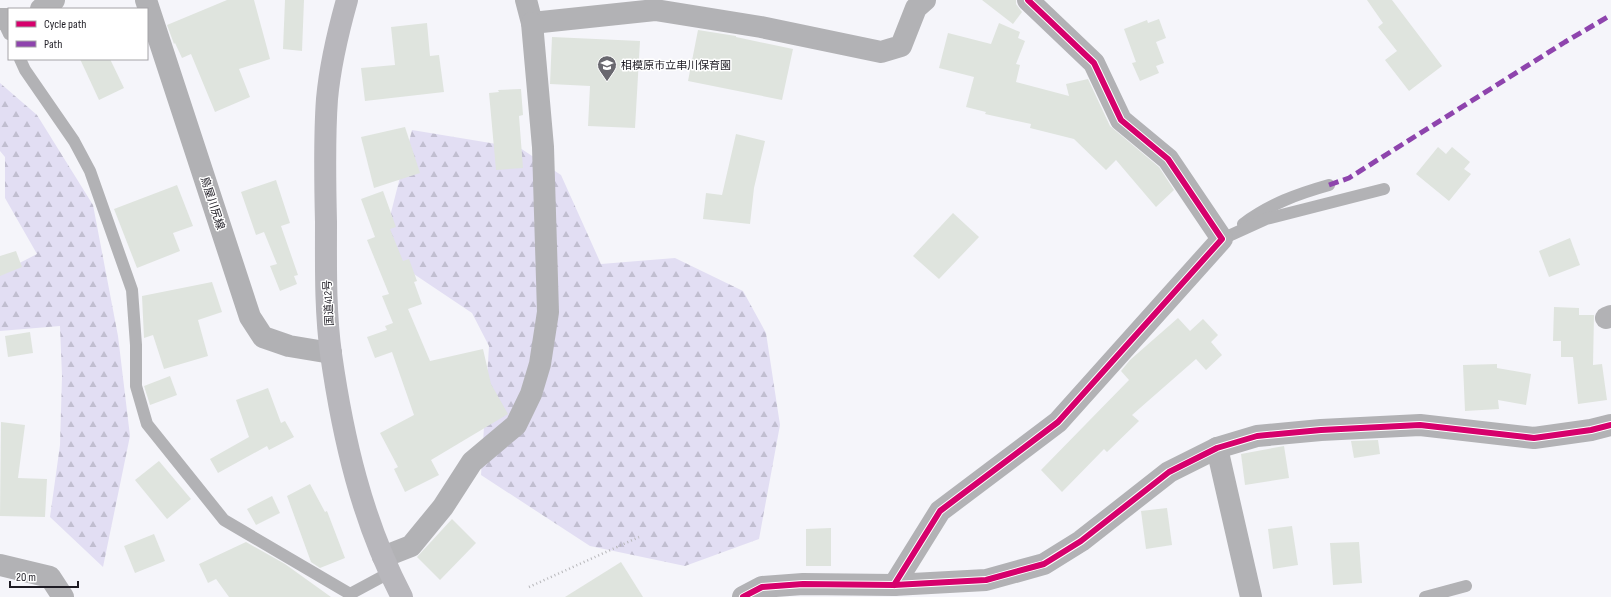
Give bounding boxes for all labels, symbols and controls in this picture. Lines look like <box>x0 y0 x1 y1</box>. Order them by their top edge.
legend <box>8 8 148 60</box>
text: Cycle path <box>44 17 86 32</box>
text: Path <box>44 37 62 52</box>
school or university icon: 相模原市立串川保育園 <box>596 54 618 82</box>
place label: 相模原市立串川保育園 <box>621 59 731 72</box>
street label: 鳥屋川尻線 <box>198 175 227 231</box>
street label: 国道412号 <box>321 280 336 326</box>
scale bar <box>10 563 78 589</box>
text: 20 m <box>16 570 36 585</box>

